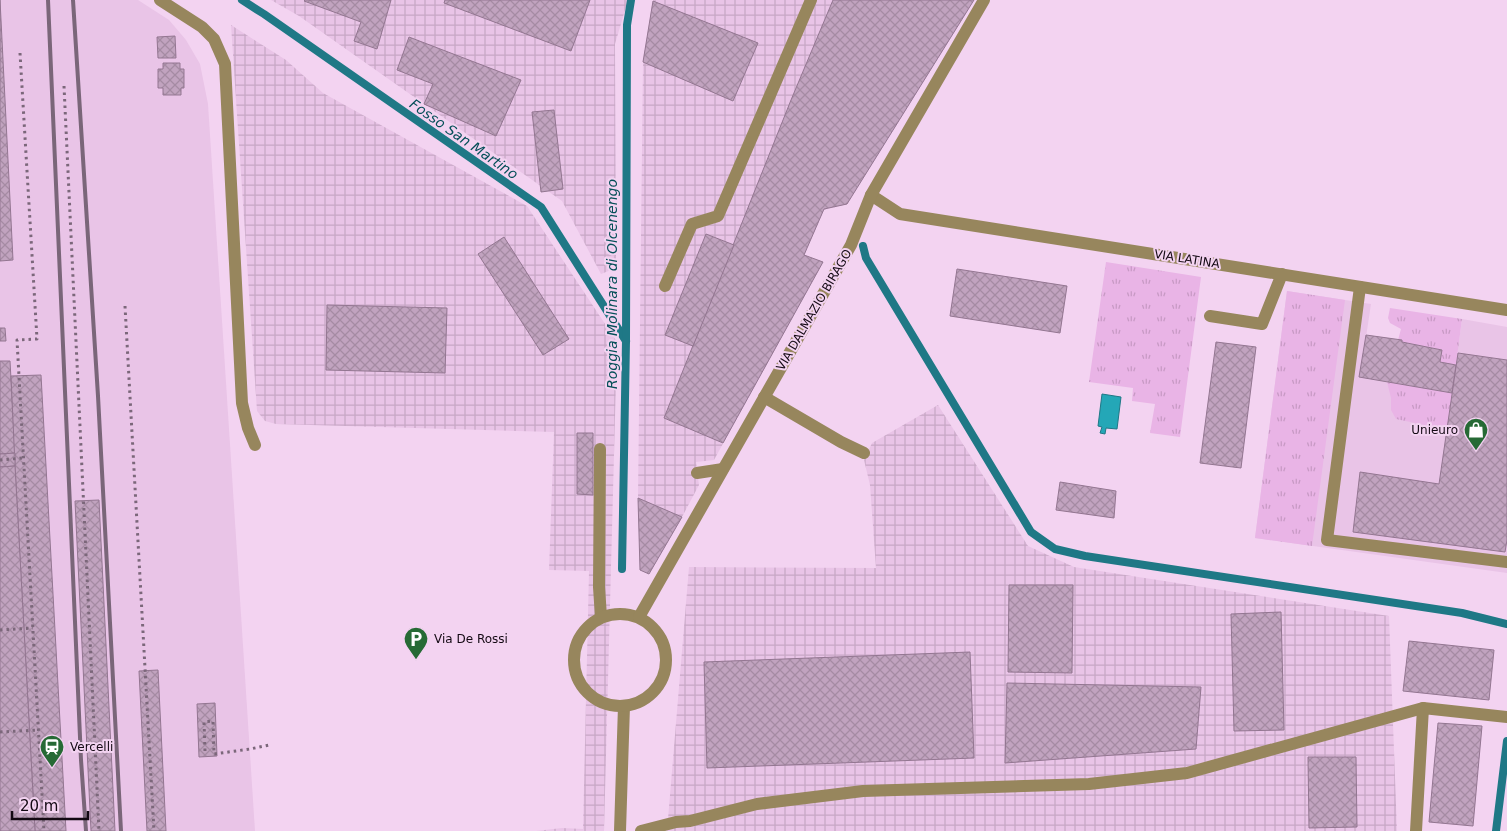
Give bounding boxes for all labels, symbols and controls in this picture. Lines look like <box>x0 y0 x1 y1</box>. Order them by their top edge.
water label: Fosso San Martino <box>407 96 521 182</box>
water label: Roggia Molinara di Olcenengo <box>604 179 620 389</box>
street label: VIA DALMAZIO BIRAGO <box>774 247 854 373</box>
street label: VIA LATINA <box>1153 247 1221 271</box>
shop icon: Unieuro <box>1463 417 1489 451</box>
place label: Unieuro <box>1411 423 1458 437</box>
parking icon: Via De Rossi <box>403 626 429 660</box>
place label: Via De Rossi <box>434 632 508 646</box>
station icon: Vercelli <box>39 734 65 768</box>
place label: Vercelli <box>70 740 113 754</box>
scale bar <box>12 788 89 820</box>
text: 20 m <box>20 797 58 815</box>

